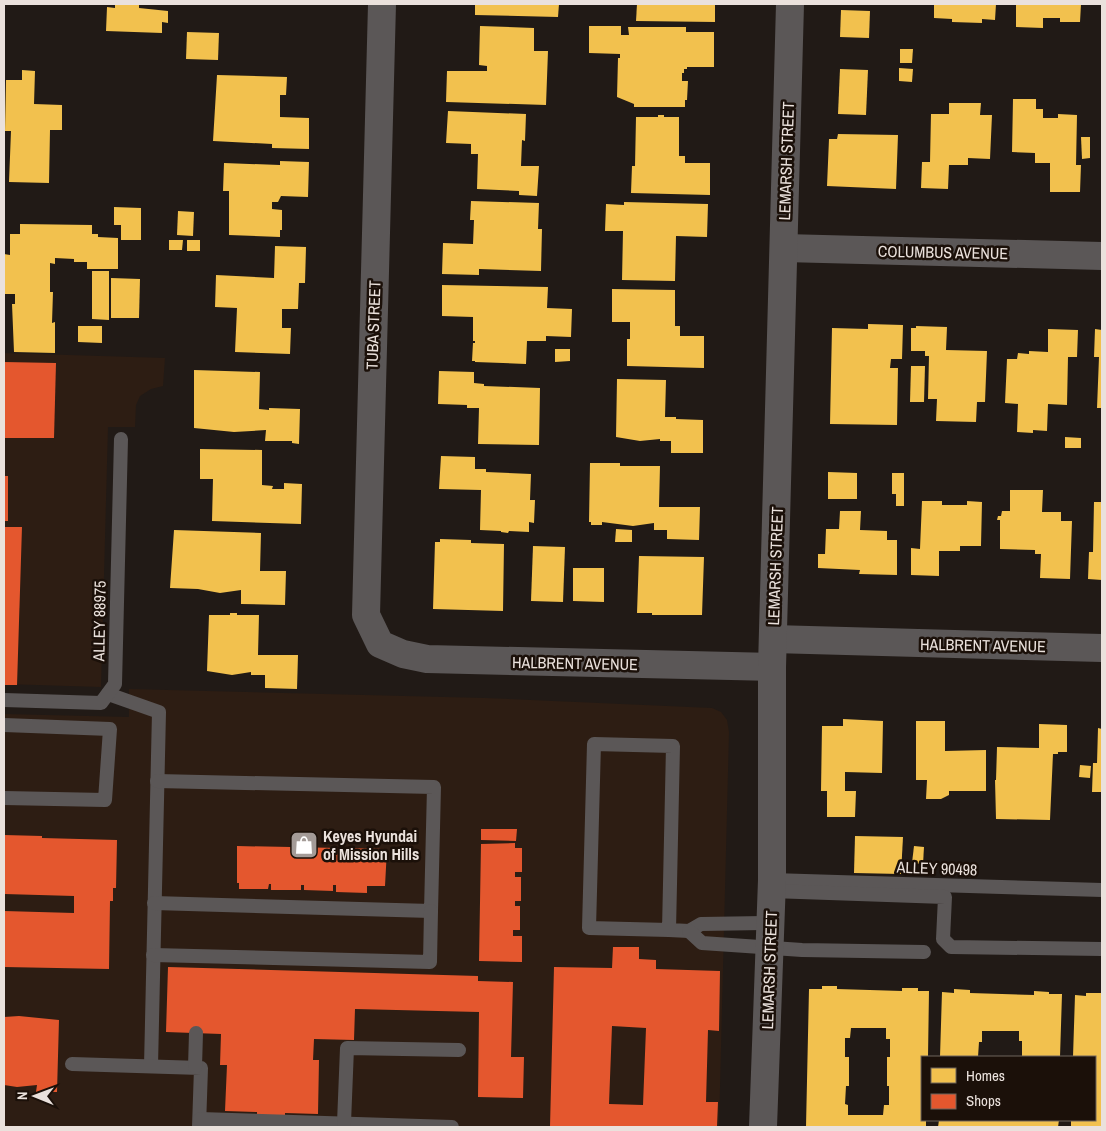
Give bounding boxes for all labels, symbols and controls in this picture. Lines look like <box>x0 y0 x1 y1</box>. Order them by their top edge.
street label: LEMARSH STREET <box>773 101 799 221</box>
street label: COLUMBUS AVENUE <box>878 240 1008 264</box>
street label: TUBA STREET <box>360 280 386 370</box>
street label: LEMARSH STREET <box>762 506 788 626</box>
street label: ALLEY 88975 <box>87 580 111 663</box>
street label: HALBRENT AVENUE <box>920 633 1046 657</box>
street label: HALBRENT AVENUE <box>512 651 638 675</box>
place label: Keyes Hyundai of Mission Hills <box>323 825 419 865</box>
shop icon: Keyes Hyundai of Mission Hills <box>289 830 319 860</box>
street label: ALLEY 90498 <box>895 856 978 880</box>
street label: LEMARSH STREET <box>756 910 782 1030</box>
legend <box>921 1056 1096 1121</box>
text: Homes <box>966 1065 1005 1086</box>
north arrow <box>10 1071 60 1121</box>
text: Shops <box>966 1090 1001 1111</box>
text: N <box>13 1091 31 1100</box>

